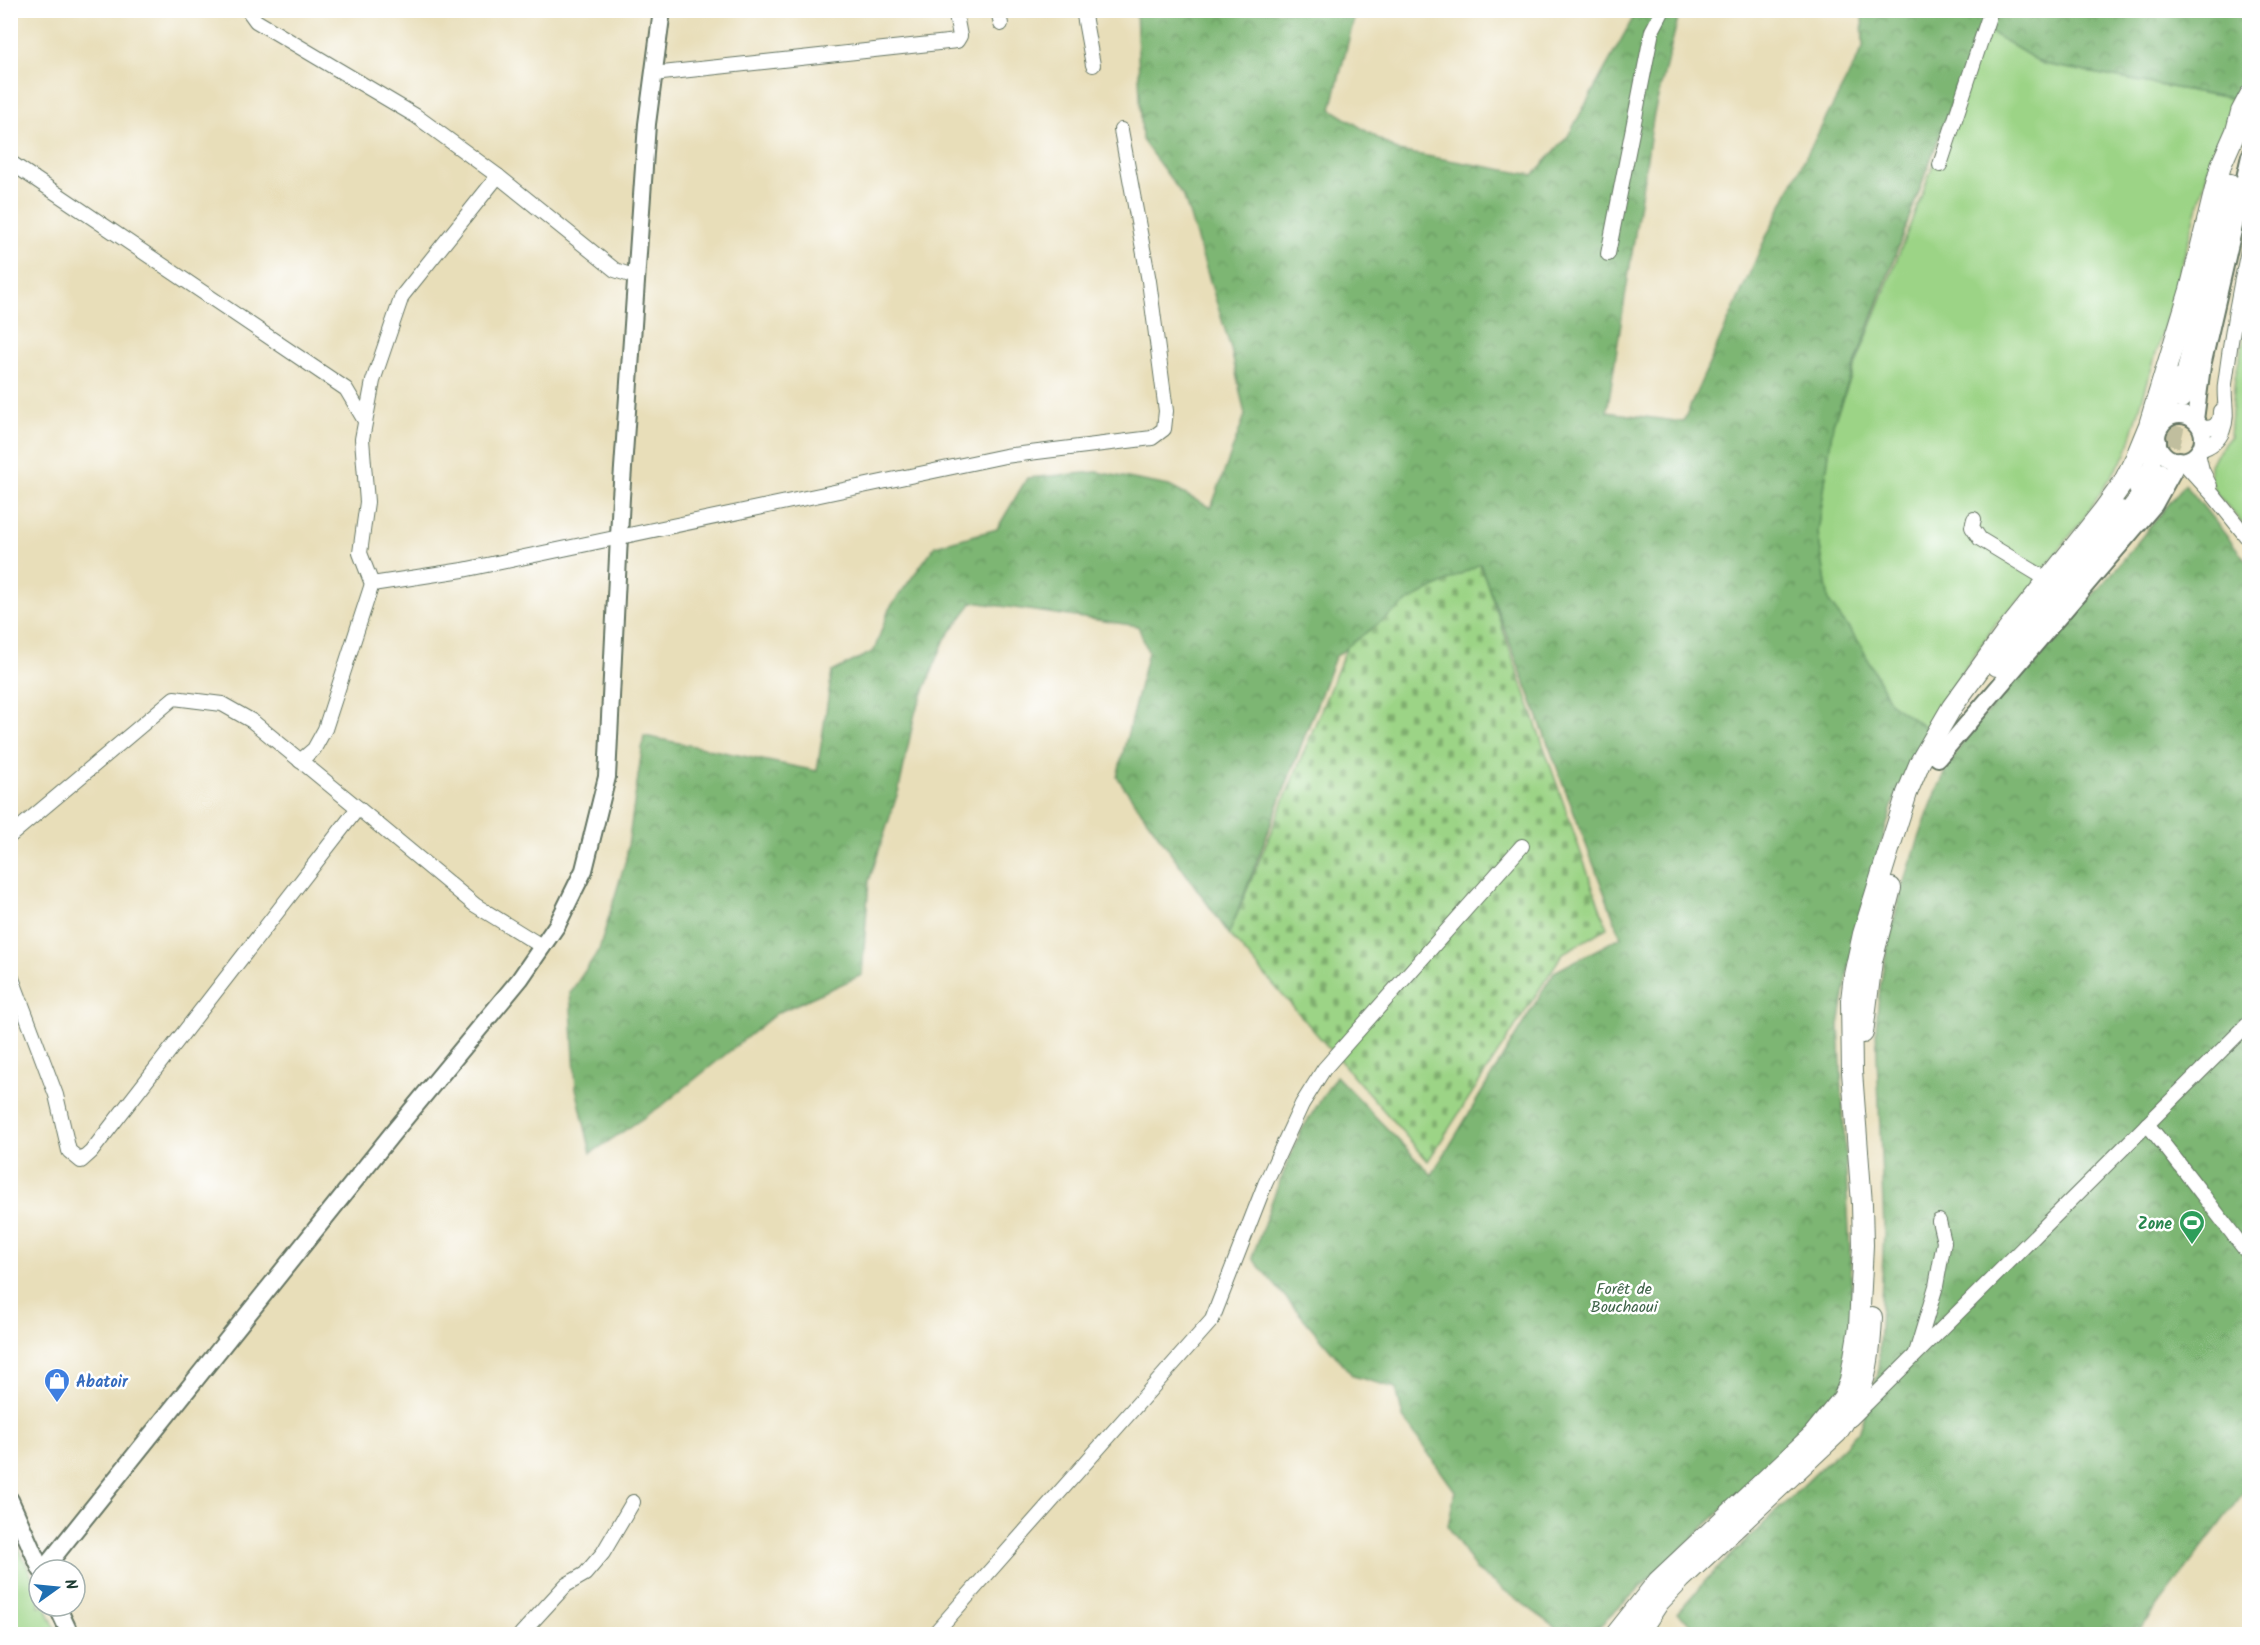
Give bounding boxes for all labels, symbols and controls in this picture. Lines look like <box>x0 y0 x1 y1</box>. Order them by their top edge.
sports icon: Zone <box>2177 1208 2207 1246</box>
place label: Zone <box>2138 1212 2172 1237</box>
park label: Forêt de Bouchaoui <box>1590 1277 1659 1320</box>
shop icon: Abatoir <box>42 1366 72 1404</box>
place label: Abatoir <box>76 1370 129 1395</box>
north arrow <box>27 1558 87 1618</box>
text: N <box>57 1576 83 1593</box>

